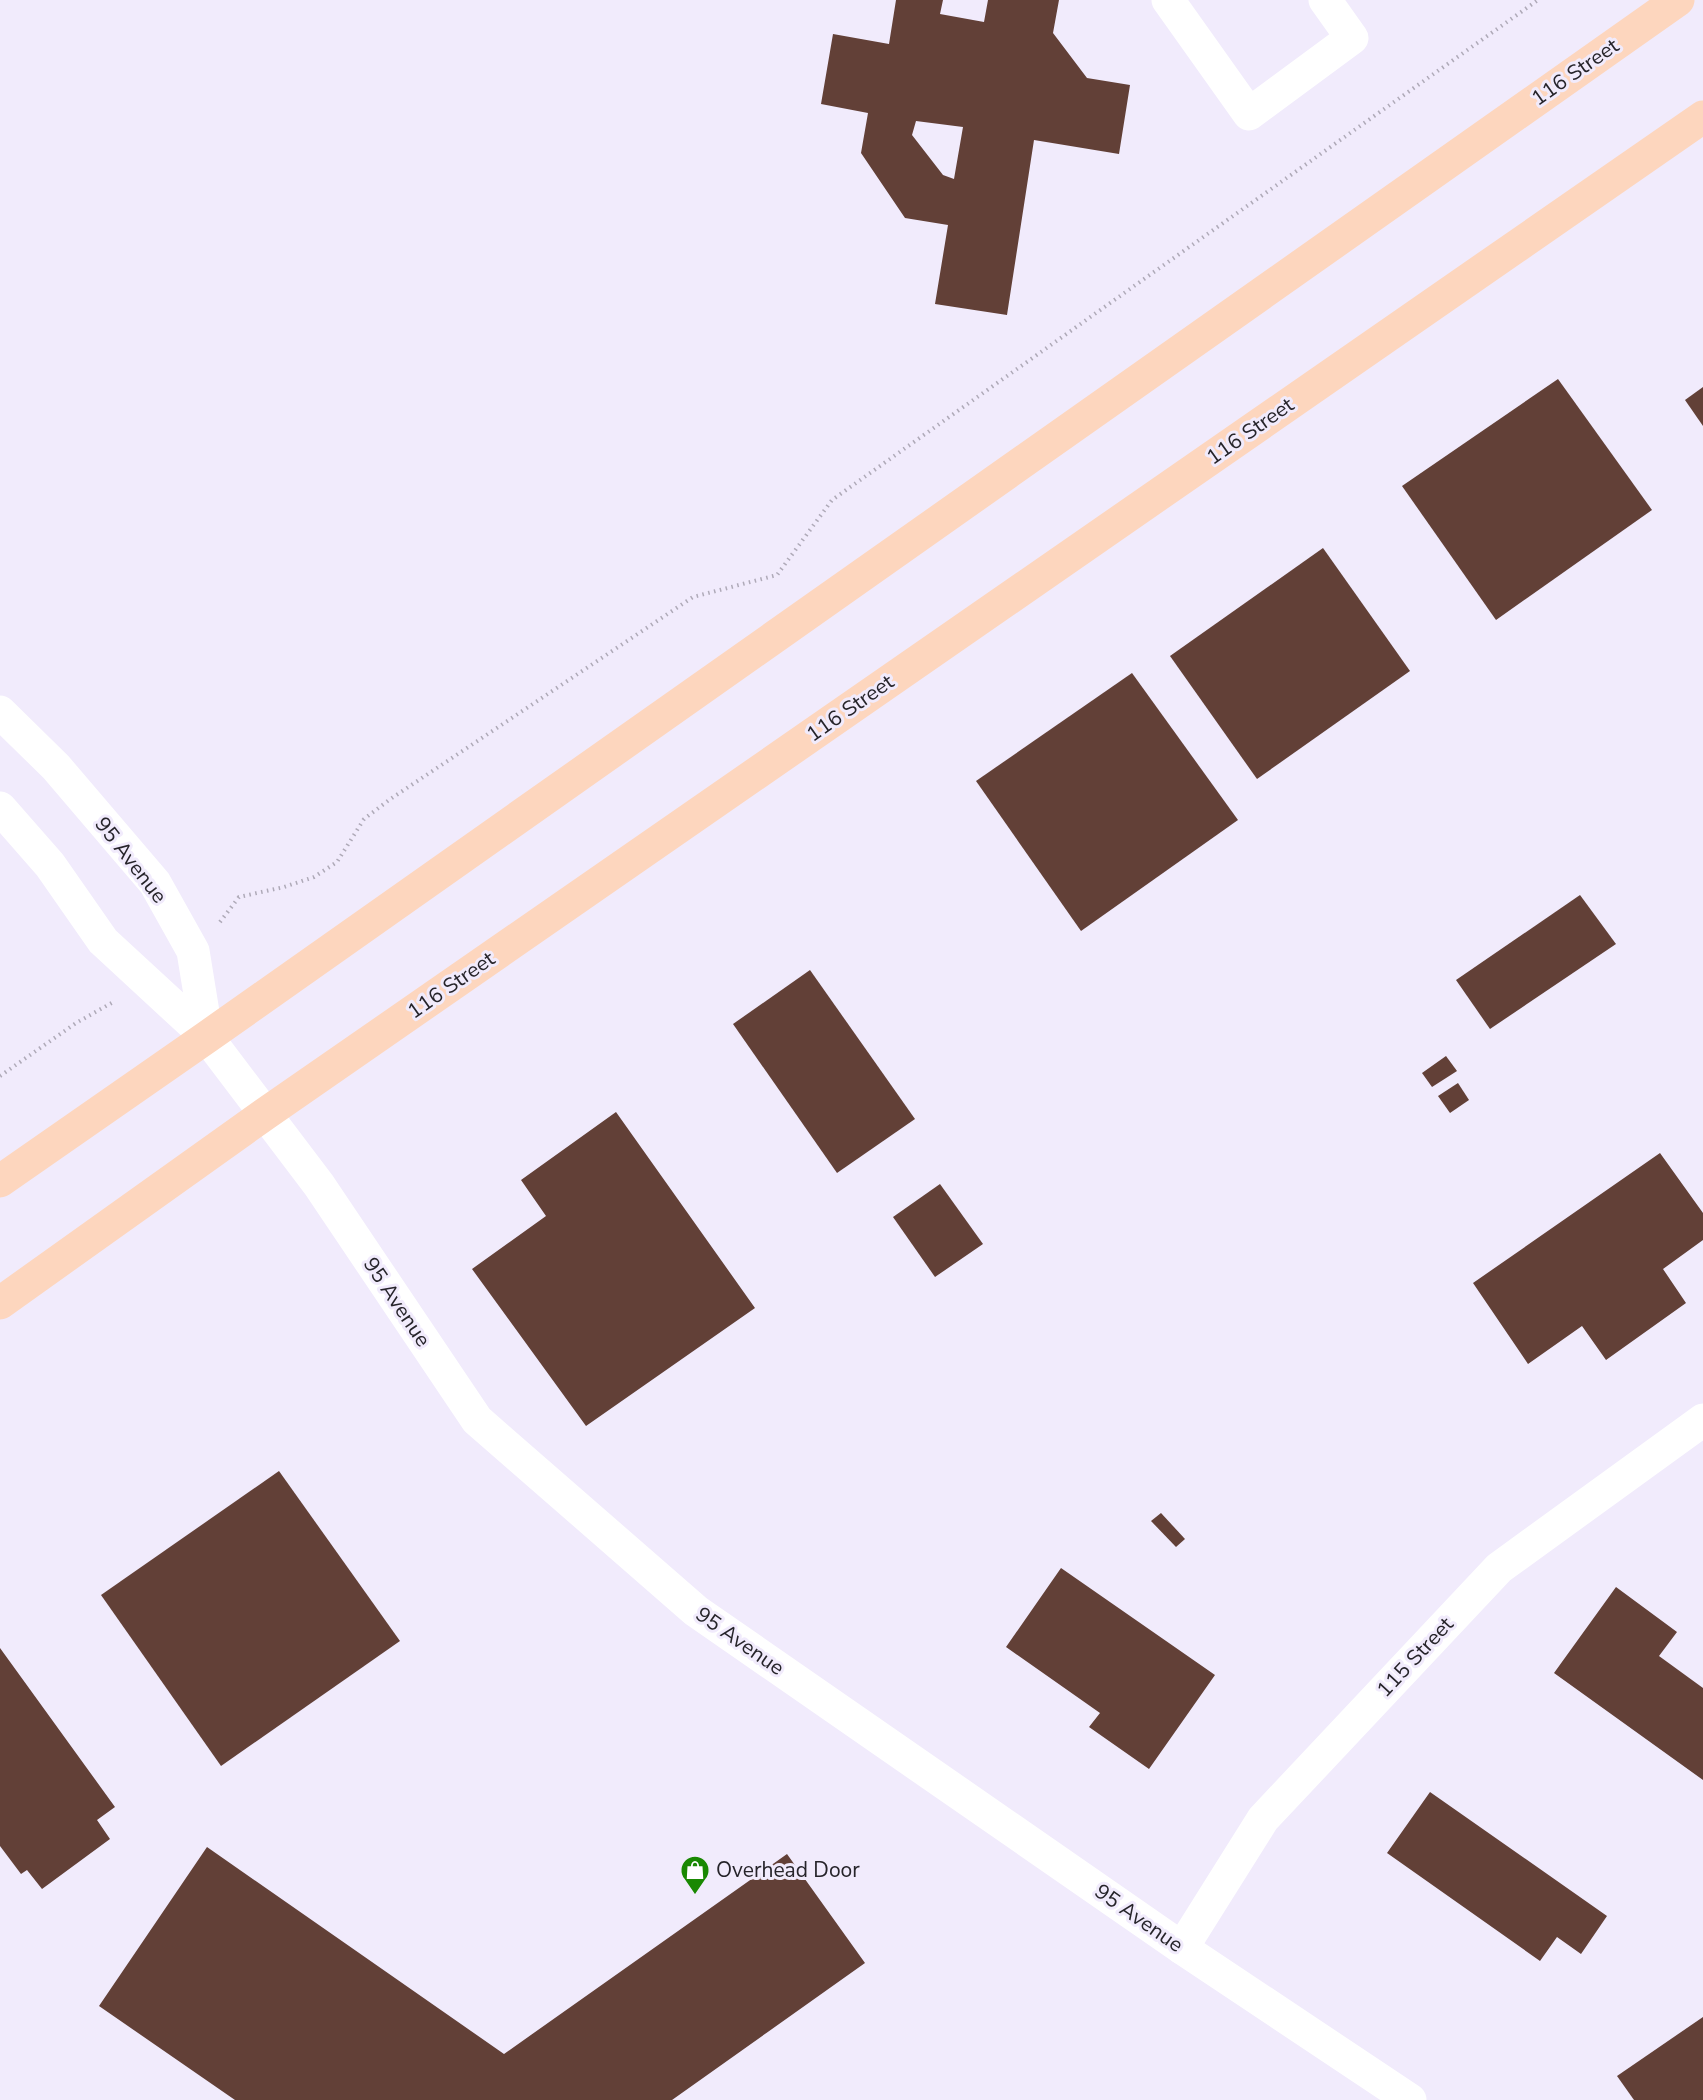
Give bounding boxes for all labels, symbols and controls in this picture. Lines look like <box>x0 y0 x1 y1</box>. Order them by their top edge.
street label: 116 Street <box>1526 31 1625 112</box>
street label: 116 Street <box>1201 390 1300 471</box>
street label: 116 Street <box>801 667 900 748</box>
street label: 95 Avenue <box>89 811 173 909</box>
street label: 116 Street <box>402 944 501 1025</box>
street label: 95 Avenue <box>357 1252 437 1352</box>
street label: 95 Avenue <box>690 1600 790 1682</box>
street label: 115 Street <box>1370 1610 1460 1703</box>
shop icon: Overhead Door <box>679 1854 711 1896</box>
place label: Overhead Door <box>716 1856 860 1884</box>
street label: 95 Avenue <box>1089 1877 1189 1959</box>

